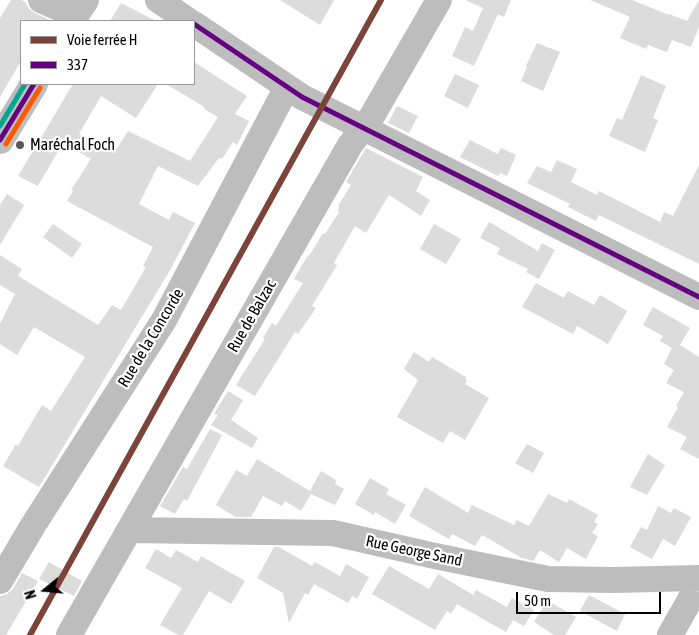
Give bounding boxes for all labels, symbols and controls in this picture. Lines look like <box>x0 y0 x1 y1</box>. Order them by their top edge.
legend <box>20 20 195 85</box>
text: Voie ferrée H <box>67 31 137 48</box>
text: 337 <box>67 56 88 73</box>
place label: Maréchal Foch <box>30 135 115 155</box>
marker: Maréchal Foch <box>14 139 26 151</box>
street label: Rue de Balzac <box>224 276 280 356</box>
street label: Rue de la Concorde <box>114 285 188 391</box>
street label: Rue George Sand <box>364 531 464 571</box>
north arrow <box>20 565 70 615</box>
scale bar <box>519 582 664 614</box>
text: N <box>22 588 40 601</box>
text: 50 m <box>524 592 551 609</box>

